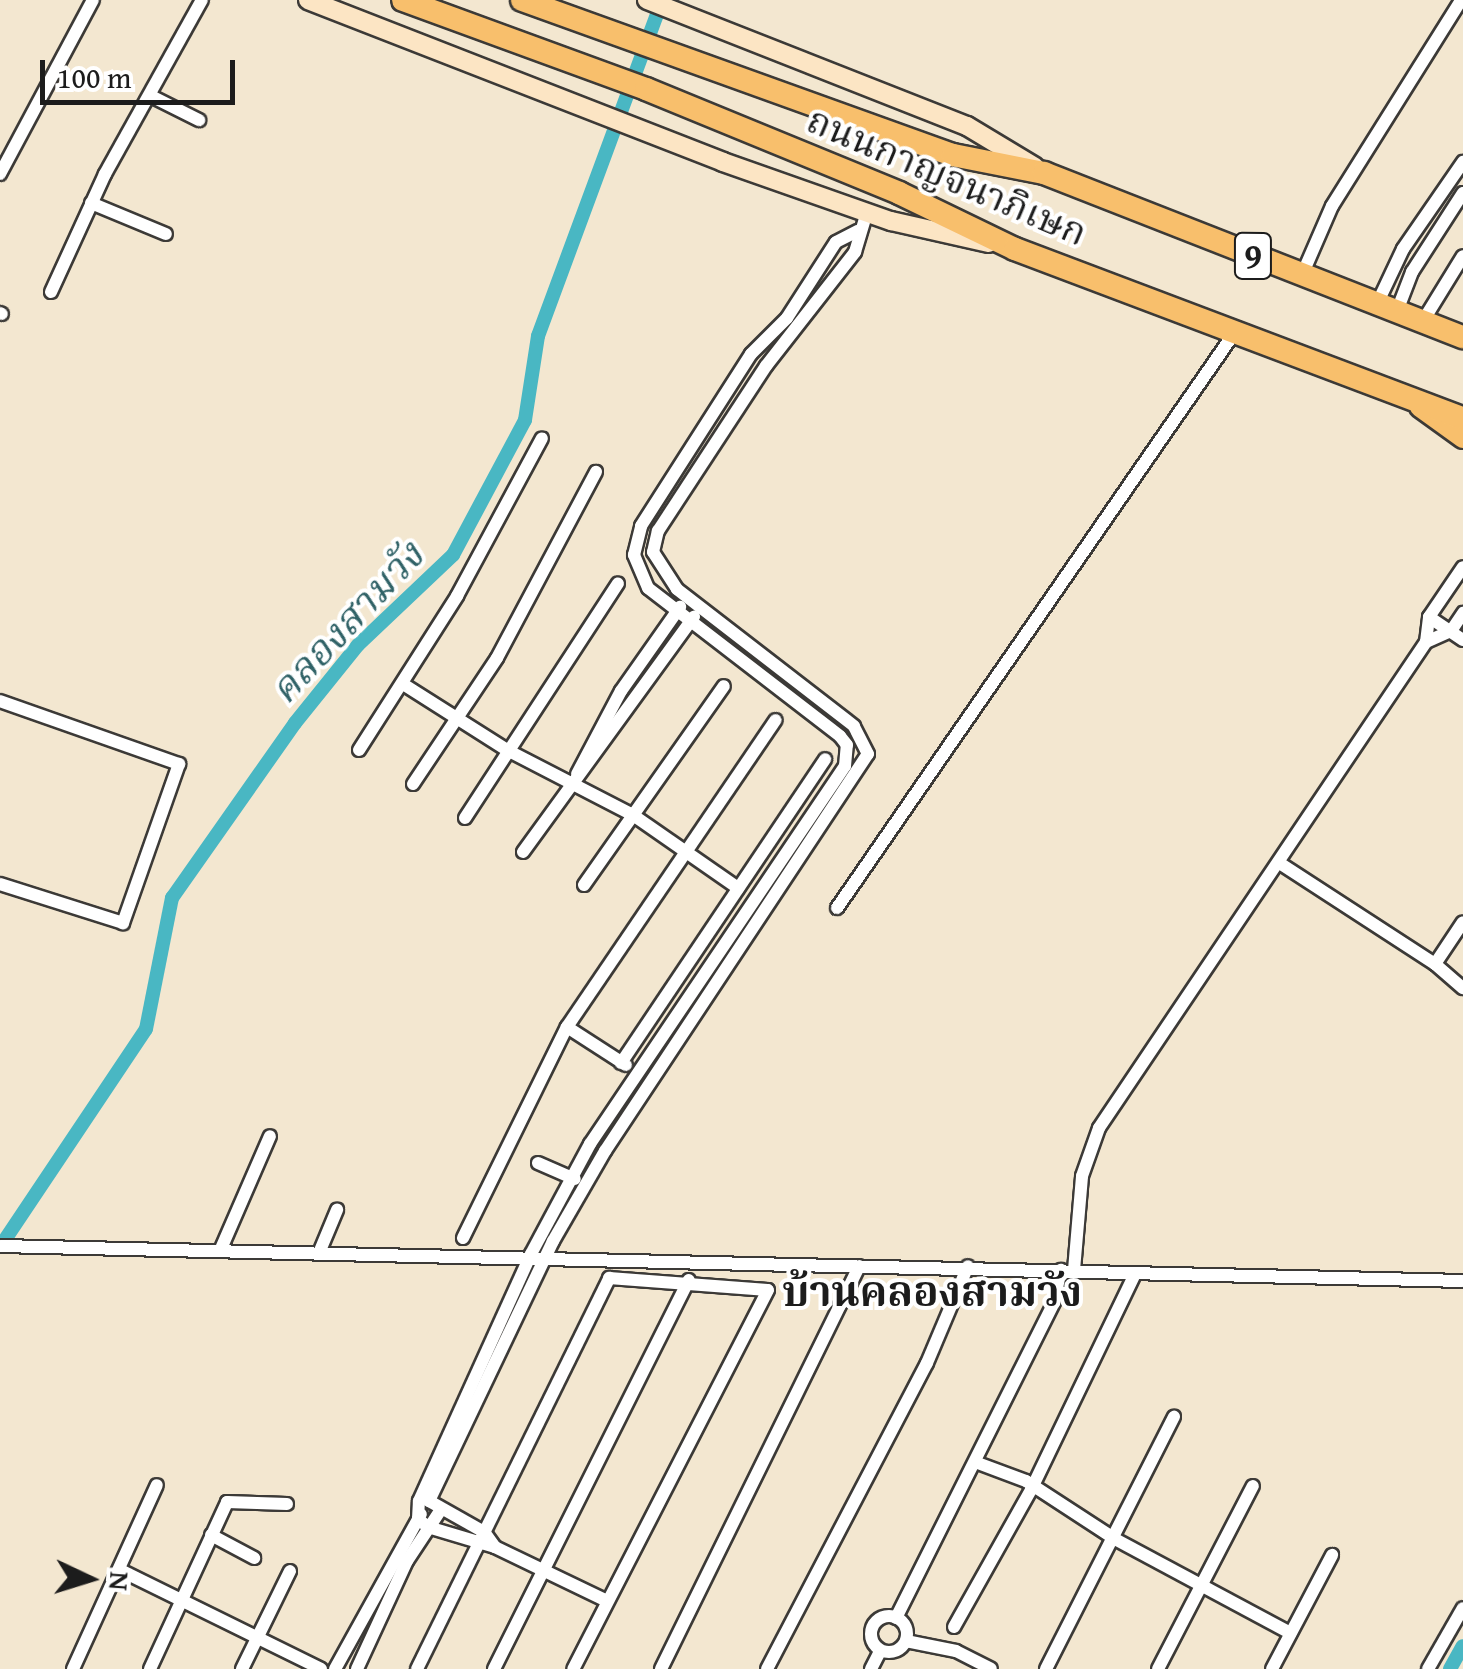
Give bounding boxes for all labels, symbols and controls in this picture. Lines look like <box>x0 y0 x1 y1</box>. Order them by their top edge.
scale bar <box>45 40 240 102</box>
text: 100 m <box>57 55 131 99</box>
street label: ถนนกาญจนาภิเษก <box>800 97 1094 255</box>
road number: 9 <box>1233 226 1273 286</box>
water label: คลองสามวัง <box>259 531 433 713</box>
district label: บ้านคลองสามวัง <box>782 1266 1082 1316</box>
north arrow <box>40 1529 140 1629</box>
text: N <box>99 1570 142 1592</box>

